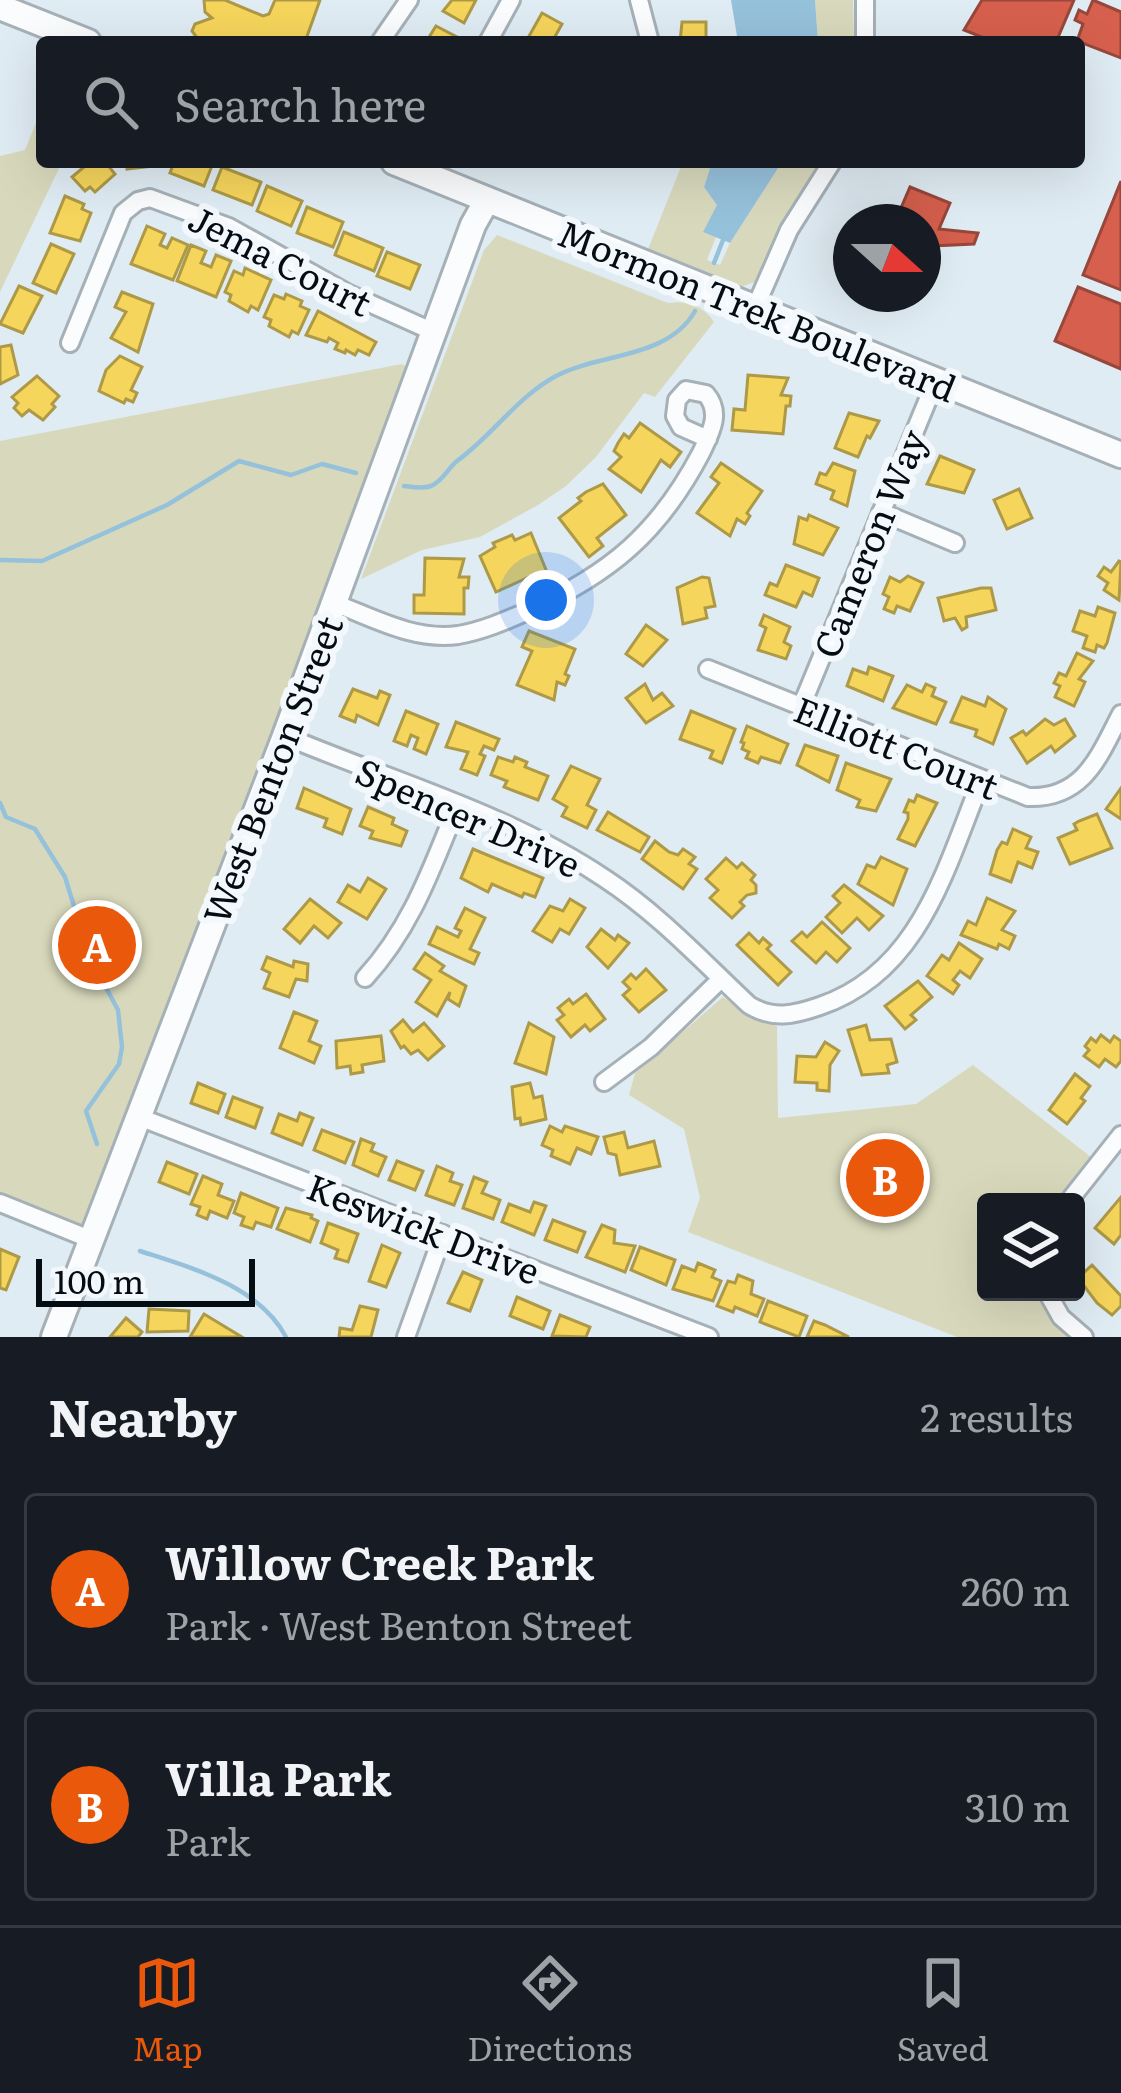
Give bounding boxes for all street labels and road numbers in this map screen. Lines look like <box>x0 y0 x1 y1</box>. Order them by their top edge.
street label: Jema Court <box>180 190 382 328</box>
street label: Mormon Trek Boulevard <box>551 205 965 413</box>
street label: Cameron Way <box>798 421 938 665</box>
street label: West Benton Street <box>188 607 354 931</box>
street label: Elliott Court <box>787 681 1008 811</box>
street label: Spencer Drive <box>348 743 590 889</box>
street label: Keswick Drive <box>300 1158 548 1296</box>

